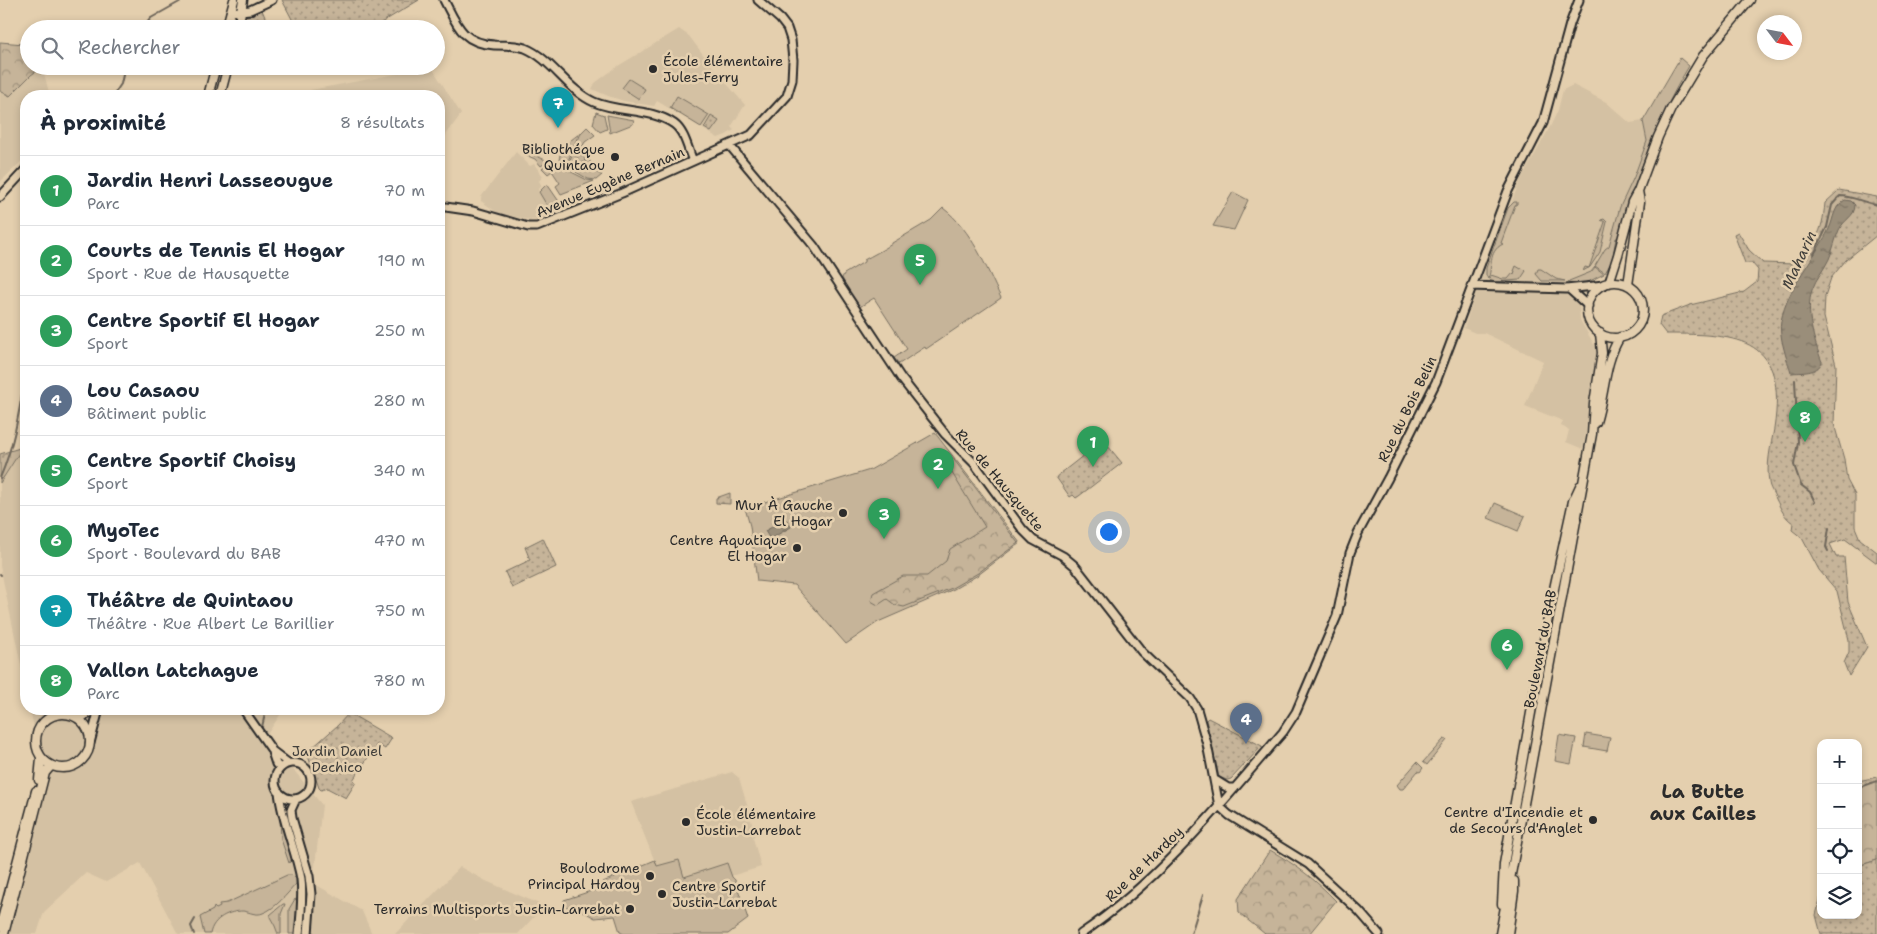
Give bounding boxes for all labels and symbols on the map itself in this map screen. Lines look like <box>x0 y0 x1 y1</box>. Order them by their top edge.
north arrow <box>1757 15 1802 60</box>
place label: École élémentaire Jules-Ferry <box>663 52 783 86</box>
marker: École élémentaire Jules-Ferry <box>647 63 659 75</box>
pin: 7 <box>542 87 574 128</box>
place label: Bibliothéque Quintaou <box>522 140 605 174</box>
street label: Avenue Eugène Bernain <box>533 142 687 221</box>
marker: Bibliothéque Quintaou <box>609 151 621 163</box>
water label: Maharin <box>1777 228 1821 292</box>
pin: 5 <box>904 244 936 285</box>
street label: Rue du Bois Belin <box>1374 353 1441 465</box>
pin: 8 <box>1789 401 1821 442</box>
street label: Rue de Hausquette <box>952 425 1048 535</box>
pin: 1 <box>1077 426 1109 467</box>
pin: 2 <box>922 448 954 489</box>
place label: Mur À Gauche El Hogar <box>735 496 833 530</box>
pin: 3 <box>868 498 900 539</box>
marker: Mur À Gauche El Hogar <box>837 507 849 519</box>
your location <box>1096 519 1122 545</box>
place label: Centre Aquatique El Hogar <box>669 531 787 565</box>
marker: Centre Aquatique El Hogar <box>791 542 803 554</box>
street label: Boulevard du BAB <box>1520 588 1560 710</box>
pin: 6 <box>1491 629 1523 670</box>
pin: 4 <box>1230 703 1262 744</box>
park label: Jardin Daniel Dechico <box>292 742 383 776</box>
district label: La Butte aux Cailles <box>1650 779 1756 826</box>
place label: Centre d'Incendie et de Secours d'Anglet <box>1444 803 1583 837</box>
place label: École élémentaire Justin-Larrebat <box>696 805 816 839</box>
marker: Centre d'Incendie et de Secours d'Anglet <box>1587 814 1599 826</box>
marker: École élémentaire Justin-Larrebat <box>680 816 692 828</box>
street label: Rue de Hardoy <box>1101 822 1187 906</box>
place label: Boulodrome Principal Hardoy <box>528 859 640 893</box>
marker: Boulodrome Principal Hardoy <box>644 870 656 882</box>
place label: Centre Sportif Justin-Larrebat <box>672 877 777 911</box>
marker: Centre Sportif Justin-Larrebat <box>656 888 668 900</box>
place label: Terrains Multisports Justin-Larrebat <box>374 900 620 918</box>
marker: Terrains Multisports Justin-Larrebat <box>624 903 636 915</box>

